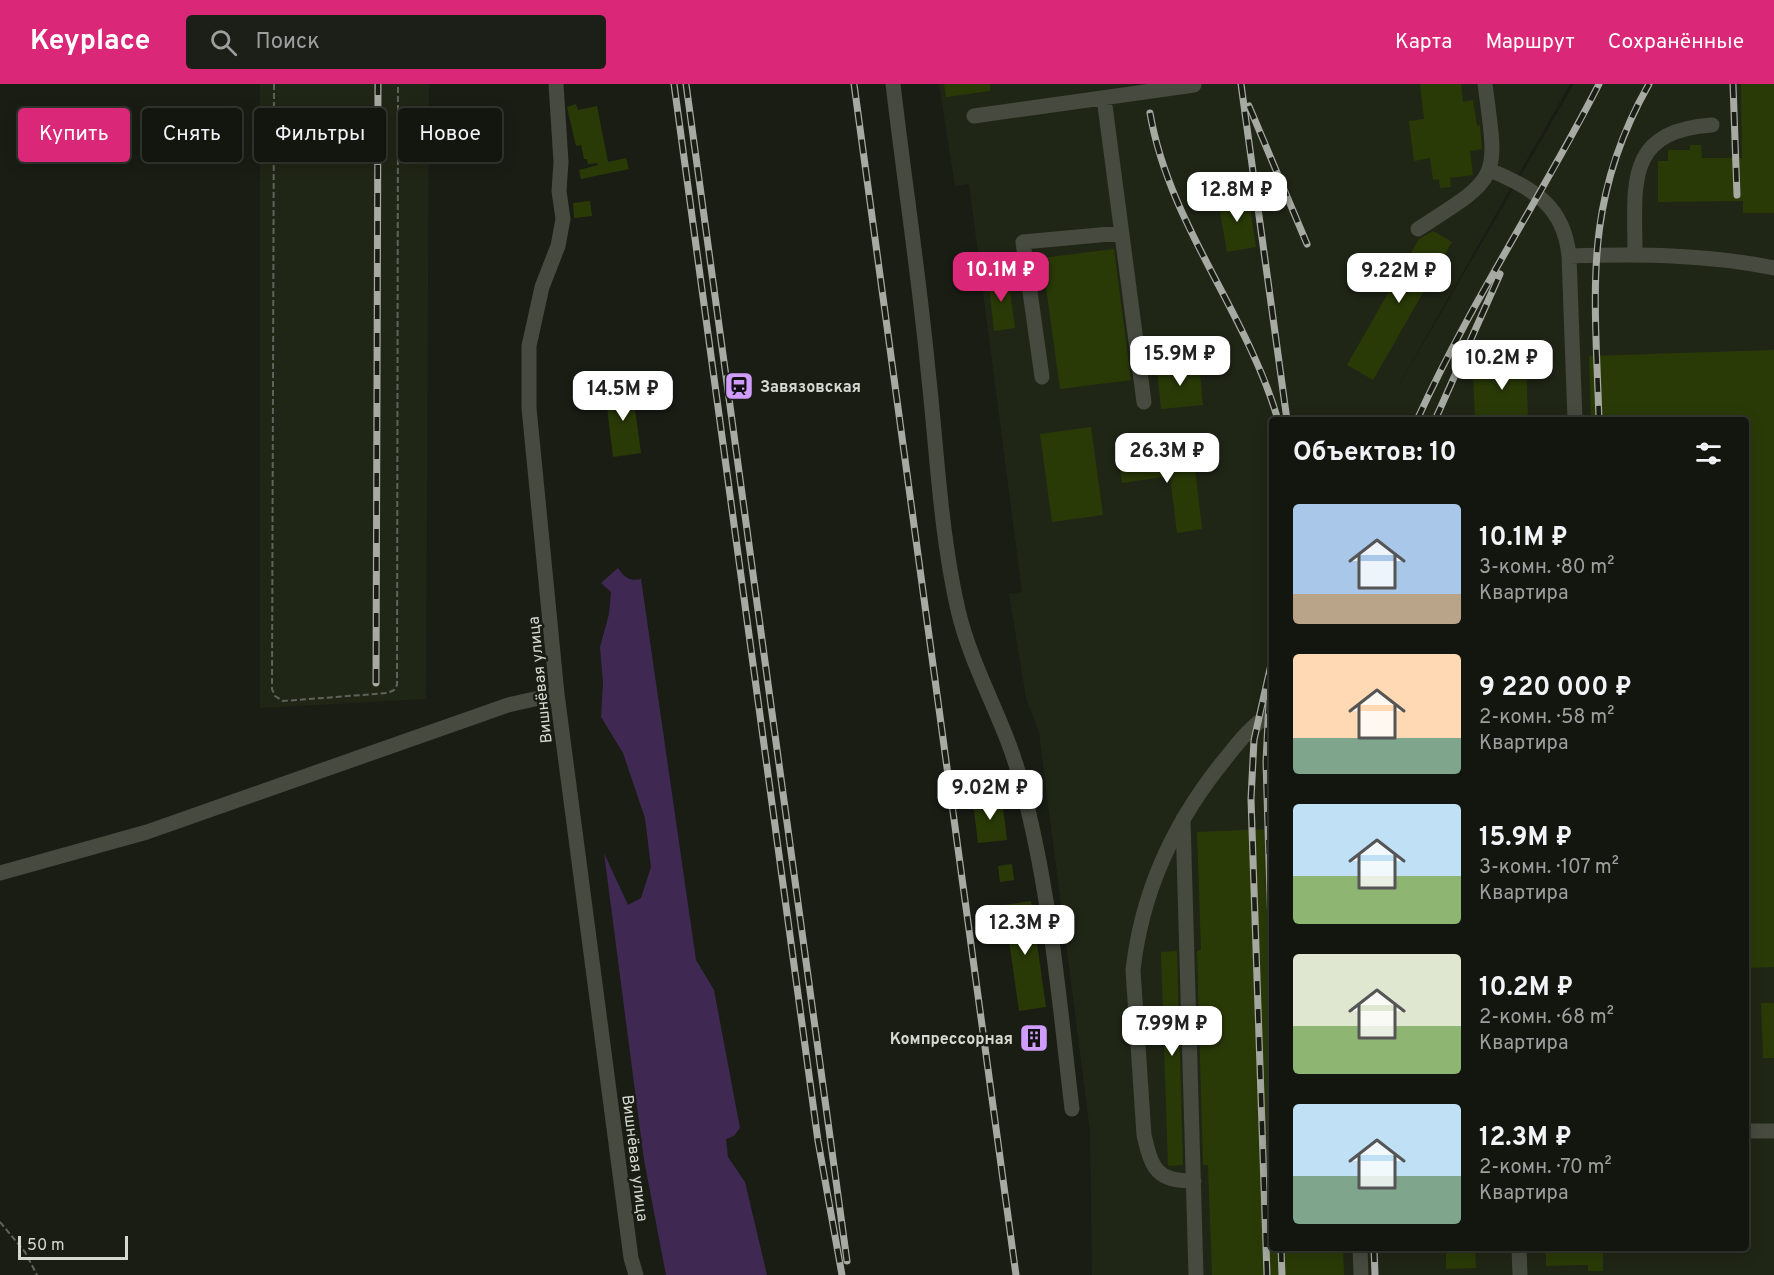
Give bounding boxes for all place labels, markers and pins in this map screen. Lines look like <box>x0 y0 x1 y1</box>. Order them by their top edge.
pin: 12.8M ₽ <box>1182 172 1292 223</box>
pin: 10.1M ₽ <box>946 252 1056 303</box>
pin: 9.22M ₽ <box>1344 253 1454 304</box>
pin: 15.9M ₽ <box>1125 336 1235 387</box>
pin: 10.2M ₽ <box>1447 340 1557 391</box>
station icon: Завязовская <box>723 370 755 402</box>
pin: 14.5M ₽ <box>568 371 678 422</box>
place label: Завязовская <box>760 378 861 398</box>
pin: 26.3M ₽ <box>1112 433 1222 484</box>
pin: 9.02M ₽ <box>935 770 1045 821</box>
pin: 12.3M ₽ <box>970 905 1080 956</box>
pin: 7.99M ₽ <box>1117 1006 1227 1057</box>
building icon: Компрессорная <box>1018 1022 1050 1054</box>
place label: Компрессорная <box>890 1030 1013 1050</box>

